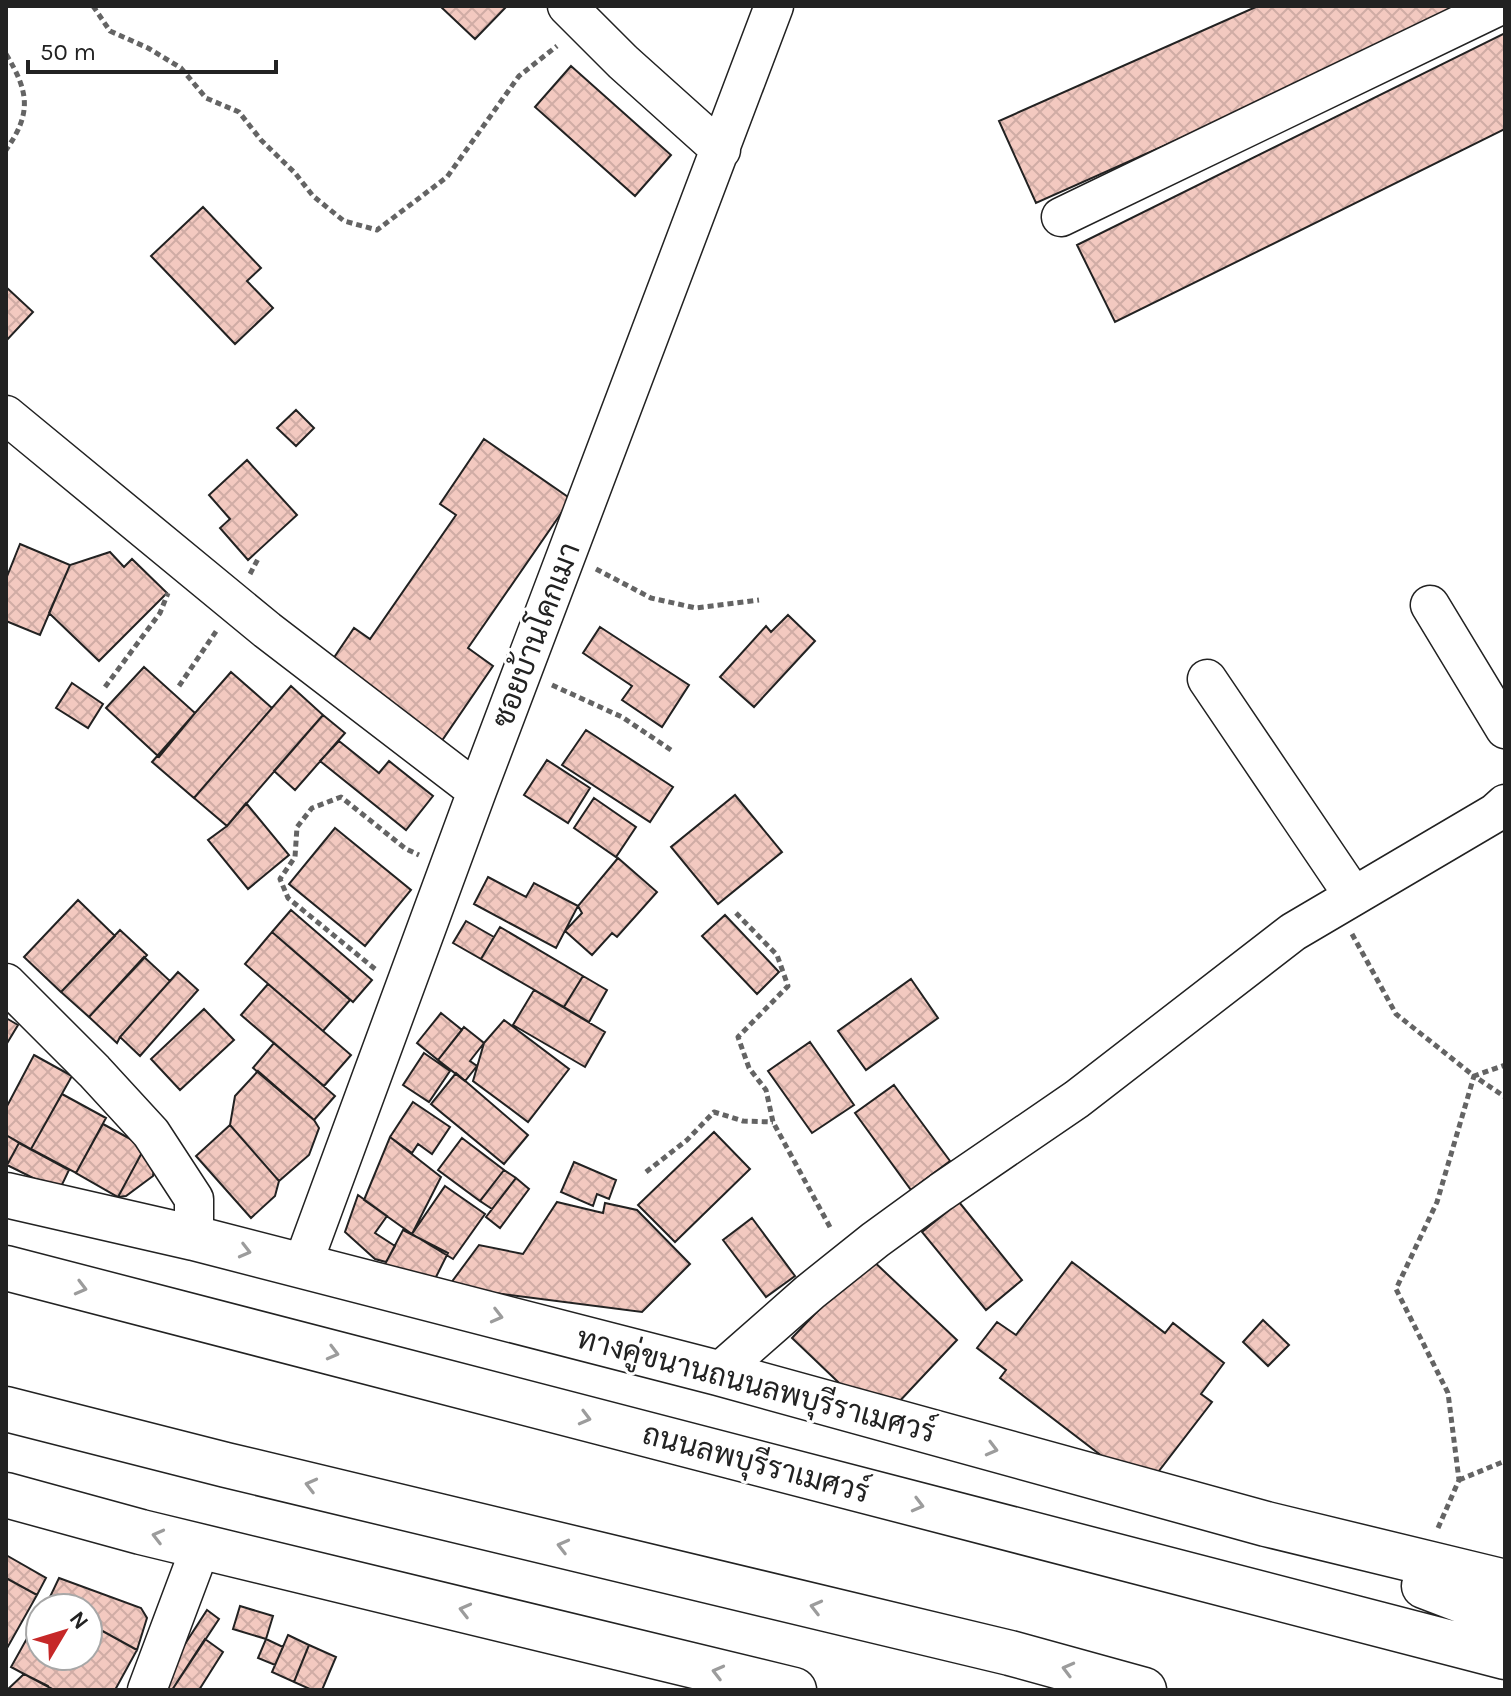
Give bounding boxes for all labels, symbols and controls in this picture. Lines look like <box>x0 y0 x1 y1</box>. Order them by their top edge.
scale bar <box>28 24 276 74</box>
text: 50 m <box>40 38 96 66</box>
street label: ซอยบ้านโคกเมา <box>481 536 588 733</box>
one-way arrow <box>238 1242 252 1259</box>
one-way arrow <box>74 1278 88 1295</box>
one-way arrow <box>490 1307 504 1324</box>
street label: ทางคู่ขนานถนนลพบุรีราเมศวร์ <box>572 1318 940 1453</box>
one-way arrow <box>326 1343 340 1360</box>
one-way arrow <box>577 1409 591 1426</box>
street label: ถนนลพบุรีราเมศวร์ <box>638 1413 874 1513</box>
one-way arrow <box>984 1439 998 1456</box>
one-way arrow <box>304 1477 318 1494</box>
one-way arrow <box>910 1495 924 1512</box>
one-way arrow <box>152 1528 166 1545</box>
one-way arrow <box>557 1538 571 1555</box>
north arrow <box>24 1592 104 1672</box>
one-way arrow <box>810 1599 824 1616</box>
one-way arrow <box>459 1603 473 1620</box>
text: N <box>64 1606 94 1635</box>
one-way arrow <box>1062 1662 1076 1679</box>
one-way arrow <box>712 1664 725 1681</box>

